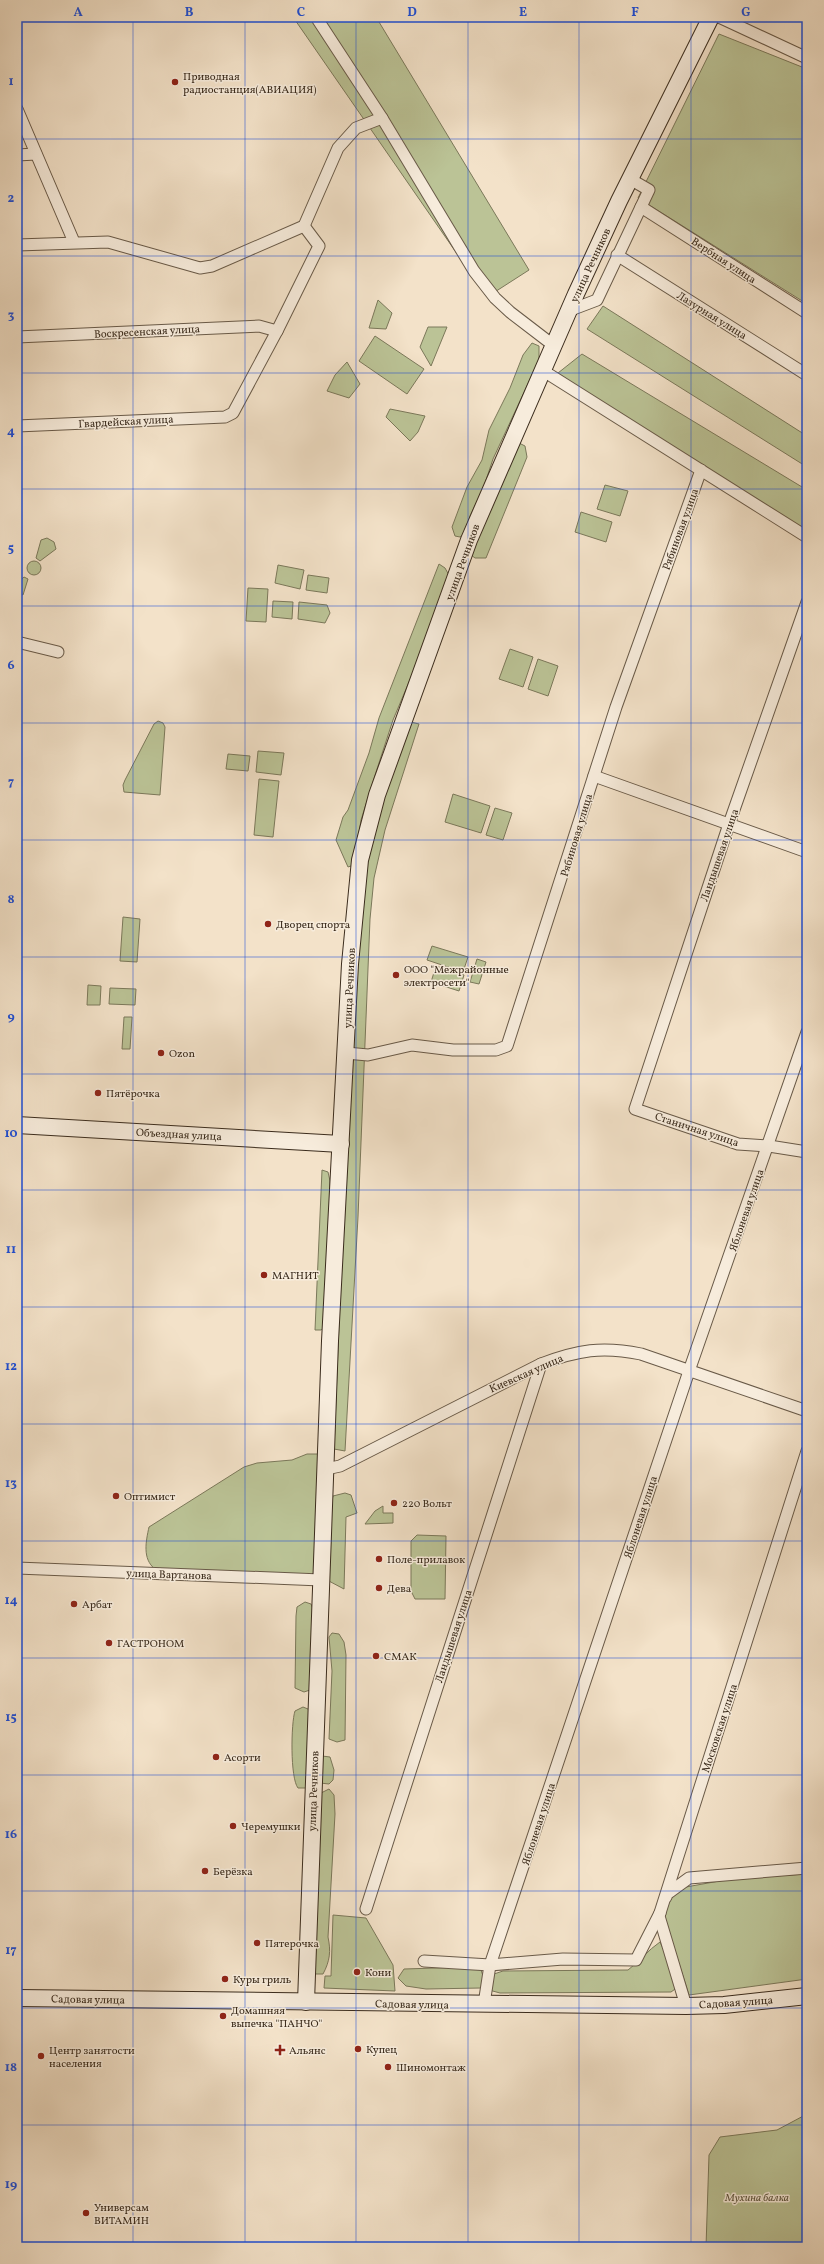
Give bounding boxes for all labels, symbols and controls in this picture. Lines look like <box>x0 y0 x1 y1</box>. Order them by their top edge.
text: A <box>73 4 83 22</box>
text: B <box>185 4 194 22</box>
text: C <box>297 4 305 22</box>
text: D <box>407 4 417 22</box>
text: E <box>519 4 527 22</box>
text: F <box>631 4 639 22</box>
text: G <box>741 4 751 22</box>
place label: Приводная радиостанция(АВИАЦИЯ) <box>183 70 317 98</box>
text: 1 <box>8 73 14 91</box>
marker: Приводная радиостанция(АВИАЦИЯ) <box>170 77 180 87</box>
text: 2 <box>8 190 15 208</box>
street label: улица Речников <box>568 226 615 305</box>
street label: Вербная улица <box>688 235 759 288</box>
street label: Лазурная улица <box>673 289 750 344</box>
text: 3 <box>8 307 15 325</box>
street label: Воскресенская улица <box>94 322 201 343</box>
street label: Гвардейская улица <box>78 412 175 432</box>
text: 4 <box>7 423 15 441</box>
street label: Рябиновая улица <box>660 486 703 572</box>
street label: улица Речников <box>443 522 484 603</box>
text: 5 <box>8 540 14 558</box>
text: 6 <box>7 657 15 675</box>
text: 7 <box>8 774 14 792</box>
street label: Рябиновая улица <box>558 792 597 879</box>
street label: Ландышевая улица <box>697 807 744 904</box>
text: 8 <box>7 891 15 909</box>
place label: Дворец спорта <box>276 918 351 933</box>
marker: Дворец спорта <box>263 919 273 929</box>
street label: улица Речников <box>341 947 360 1029</box>
place label: ООО "Межрайонные электросети" <box>404 963 509 991</box>
marker: ООО "Межрайонные электросети" <box>391 970 401 980</box>
text: 9 <box>7 1008 15 1026</box>
place label: Ozon <box>169 1047 195 1062</box>
marker: Ozon <box>156 1048 166 1058</box>
place label: Пятёрочка <box>106 1087 160 1102</box>
marker: Пятёрочка <box>93 1088 103 1098</box>
street label: Станичная улица <box>653 1110 741 1151</box>
text: 10 <box>4 1125 18 1143</box>
street label: Объездная улица <box>136 1126 223 1145</box>
street label: Яблоневая улица <box>726 1167 769 1254</box>
text: 11 <box>6 1241 16 1259</box>
place label: МАГНИТ <box>272 1269 319 1284</box>
marker: МАГНИТ <box>259 1270 269 1280</box>
street label: Киевская улица <box>487 1351 566 1397</box>
text: 12 <box>5 1358 17 1376</box>
street label: Яблоневая улица <box>621 1474 662 1561</box>
text: 13 <box>5 1475 17 1493</box>
place label: Оптимист <box>124 1490 176 1505</box>
marker: Оптимист <box>111 1491 121 1501</box>
place label: 220 Вольт <box>402 1497 452 1512</box>
marker: 220 Вольт <box>389 1498 399 1508</box>
place label: Поле-прилавок <box>387 1553 465 1568</box>
marker: Поле-прилавок <box>374 1554 384 1564</box>
street label: улица Вартанова <box>126 1567 213 1585</box>
place label: Дева <box>387 1582 412 1597</box>
marker: Дева <box>374 1583 384 1593</box>
street label: Ландышевая улица <box>432 1587 477 1685</box>
text: 14 <box>4 1592 18 1610</box>
place label: Арбат <box>82 1598 113 1613</box>
marker: Арбат <box>69 1599 79 1609</box>
place label: ГАСТРОНОМ <box>117 1637 184 1652</box>
marker: ГАСТРОНОМ <box>104 1638 114 1648</box>
place label: СМАК <box>384 1650 417 1665</box>
marker: СМАК <box>371 1651 381 1661</box>
street label: Московская улица <box>699 1682 742 1775</box>
text: 15 <box>5 1709 17 1727</box>
street label: улица Речников <box>306 1750 323 1832</box>
place label: Асорти <box>224 1751 261 1766</box>
marker: Асорти <box>211 1752 221 1762</box>
street label: Яблоневая улица <box>519 1781 560 1868</box>
place label: Черемушки <box>241 1820 301 1835</box>
marker: Черемушки <box>228 1821 238 1831</box>
text: 16 <box>5 1826 17 1844</box>
place label: Берёзка <box>213 1865 253 1880</box>
marker: Берёзка <box>200 1866 210 1876</box>
place label: Пятерочка <box>265 1937 319 1952</box>
marker: Пятерочка <box>252 1938 262 1948</box>
text: 17 <box>5 1942 17 1960</box>
place label: Кони <box>365 1966 392 1981</box>
marker: Кони <box>352 1967 362 1977</box>
place label: Куры гриль <box>233 1973 292 1988</box>
marker: Куры гриль <box>220 1974 230 1984</box>
street label: Садовая улица <box>51 1992 126 2009</box>
street label: Садовая улица <box>699 1993 774 2014</box>
street label: Садовая улица <box>375 1997 450 2014</box>
place label: Домашняя выпечка "ПАНЧО" <box>231 2004 323 2032</box>
marker: Домашняя выпечка "ПАНЧО" <box>218 2011 228 2021</box>
place label: Купец <box>366 2043 397 2058</box>
place label: Центр занятости населения <box>49 2044 135 2072</box>
marker: Альянс <box>274 2044 286 2056</box>
place label: Альянс <box>289 2044 326 2059</box>
marker: Купец <box>353 2044 363 2054</box>
marker: Центр занятости населения <box>36 2051 46 2061</box>
text: 18 <box>5 2059 17 2077</box>
place label: Шиномонтаж <box>396 2061 466 2076</box>
marker: Шиномонтаж <box>383 2062 393 2072</box>
text: 19 <box>5 2176 17 2194</box>
park label: Мухина балка <box>724 2191 789 2206</box>
place label: Универсам ВИТАМИН <box>94 2201 149 2229</box>
marker: Универсам ВИТАМИН <box>81 2208 91 2218</box>

